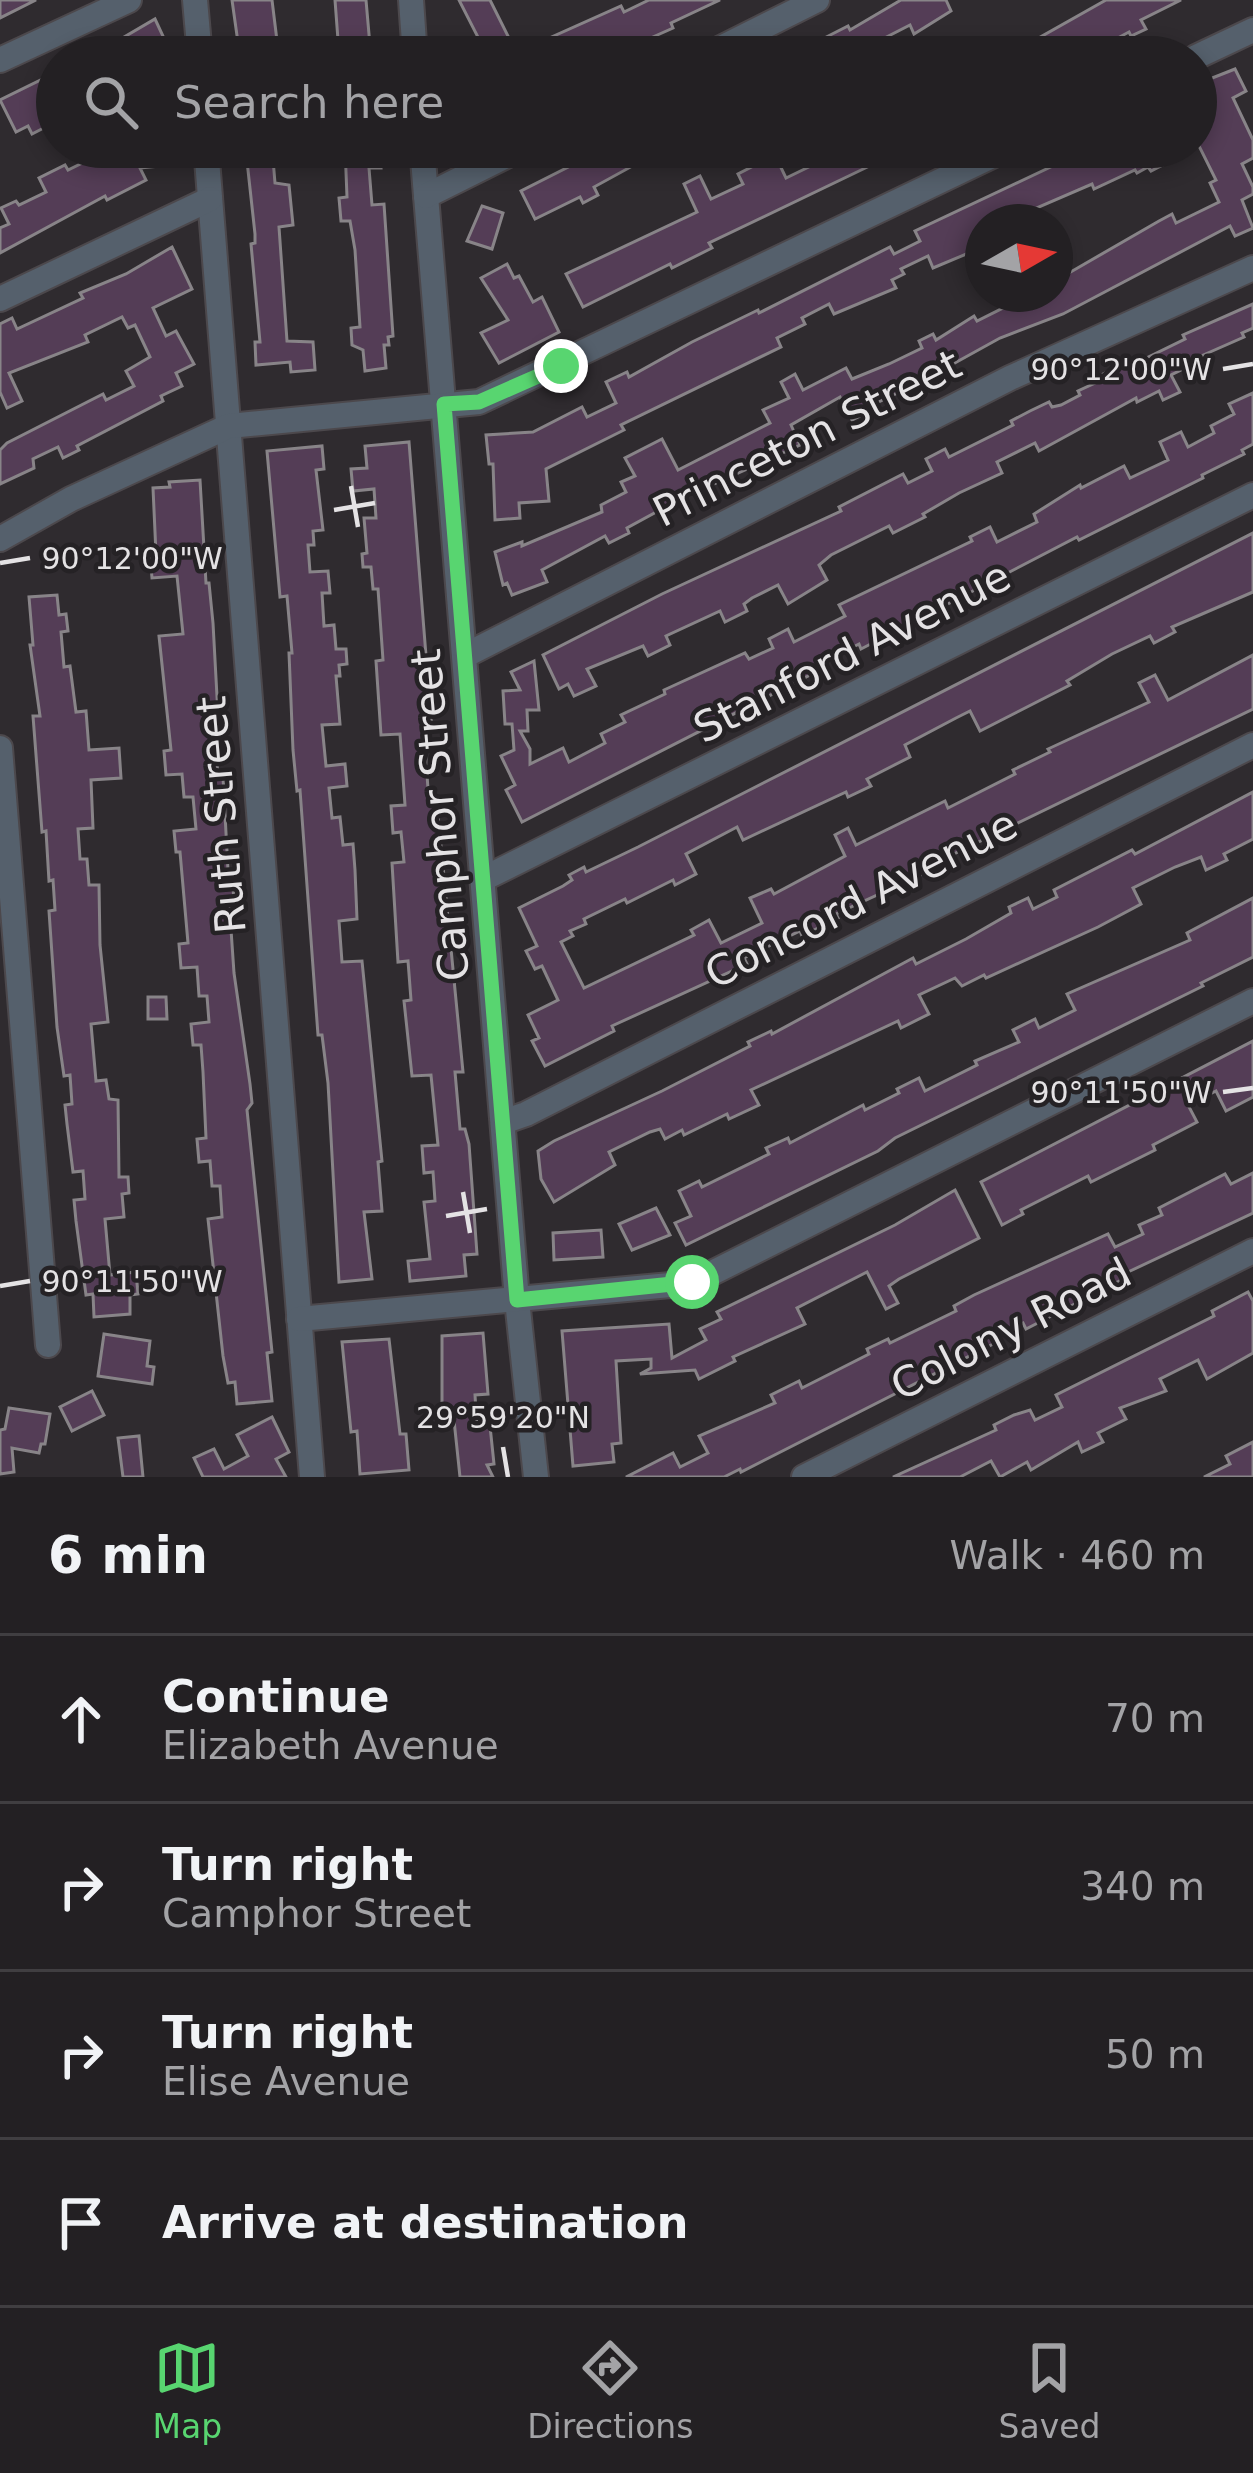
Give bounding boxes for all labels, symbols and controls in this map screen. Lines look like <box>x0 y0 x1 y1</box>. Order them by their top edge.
search box <box>36 36 1217 168</box>
icon: search <box>78 69 144 135</box>
text: Search here <box>174 76 444 129</box>
north arrow <box>965 204 1073 312</box>
route end <box>534 339 588 393</box>
street label: Princeton Street <box>645 339 969 537</box>
text: 90°12'00"W <box>1030 352 1212 387</box>
text: 90°12'00"W <box>41 541 223 576</box>
street label: Stanford Avenue <box>686 551 1018 753</box>
street label: Camphor Street <box>401 647 479 983</box>
street label: Ruth Street <box>186 694 256 936</box>
street label: Concord Avenue <box>697 799 1025 999</box>
text: 90°11'50"W <box>1030 1075 1212 1110</box>
street label: Colony Road <box>883 1248 1139 1410</box>
route start <box>665 1255 719 1309</box>
text: 90°11'50"W <box>41 1264 223 1299</box>
text: 29°59'20"N <box>416 1400 590 1435</box>
text: 6 min <box>48 1526 208 1585</box>
text: Walk · 460 m <box>950 1533 1205 1578</box>
text: Continue <box>162 1670 390 1723</box>
icon: ahead <box>48 1686 114 1752</box>
text: 70 m <box>1105 1696 1205 1741</box>
text: Elizabeth Avenue <box>162 1723 499 1768</box>
text: Turn right <box>162 1838 413 1891</box>
icon: right <box>48 1854 114 1920</box>
text: 340 m <box>1080 1864 1205 1909</box>
text: Camphor Street <box>162 1891 471 1936</box>
text: Turn right <box>162 2006 413 2059</box>
icon: right <box>48 2022 114 2088</box>
text: 50 m <box>1105 2032 1205 2077</box>
text: Elise Avenue <box>162 2059 410 2104</box>
icon: arrive <box>48 2190 114 2256</box>
text: Arrive at destination <box>162 2196 688 2249</box>
tab: Map <box>153 2335 222 2446</box>
tab: Directions <box>527 2335 693 2446</box>
tab: Saved <box>999 2335 1100 2446</box>

